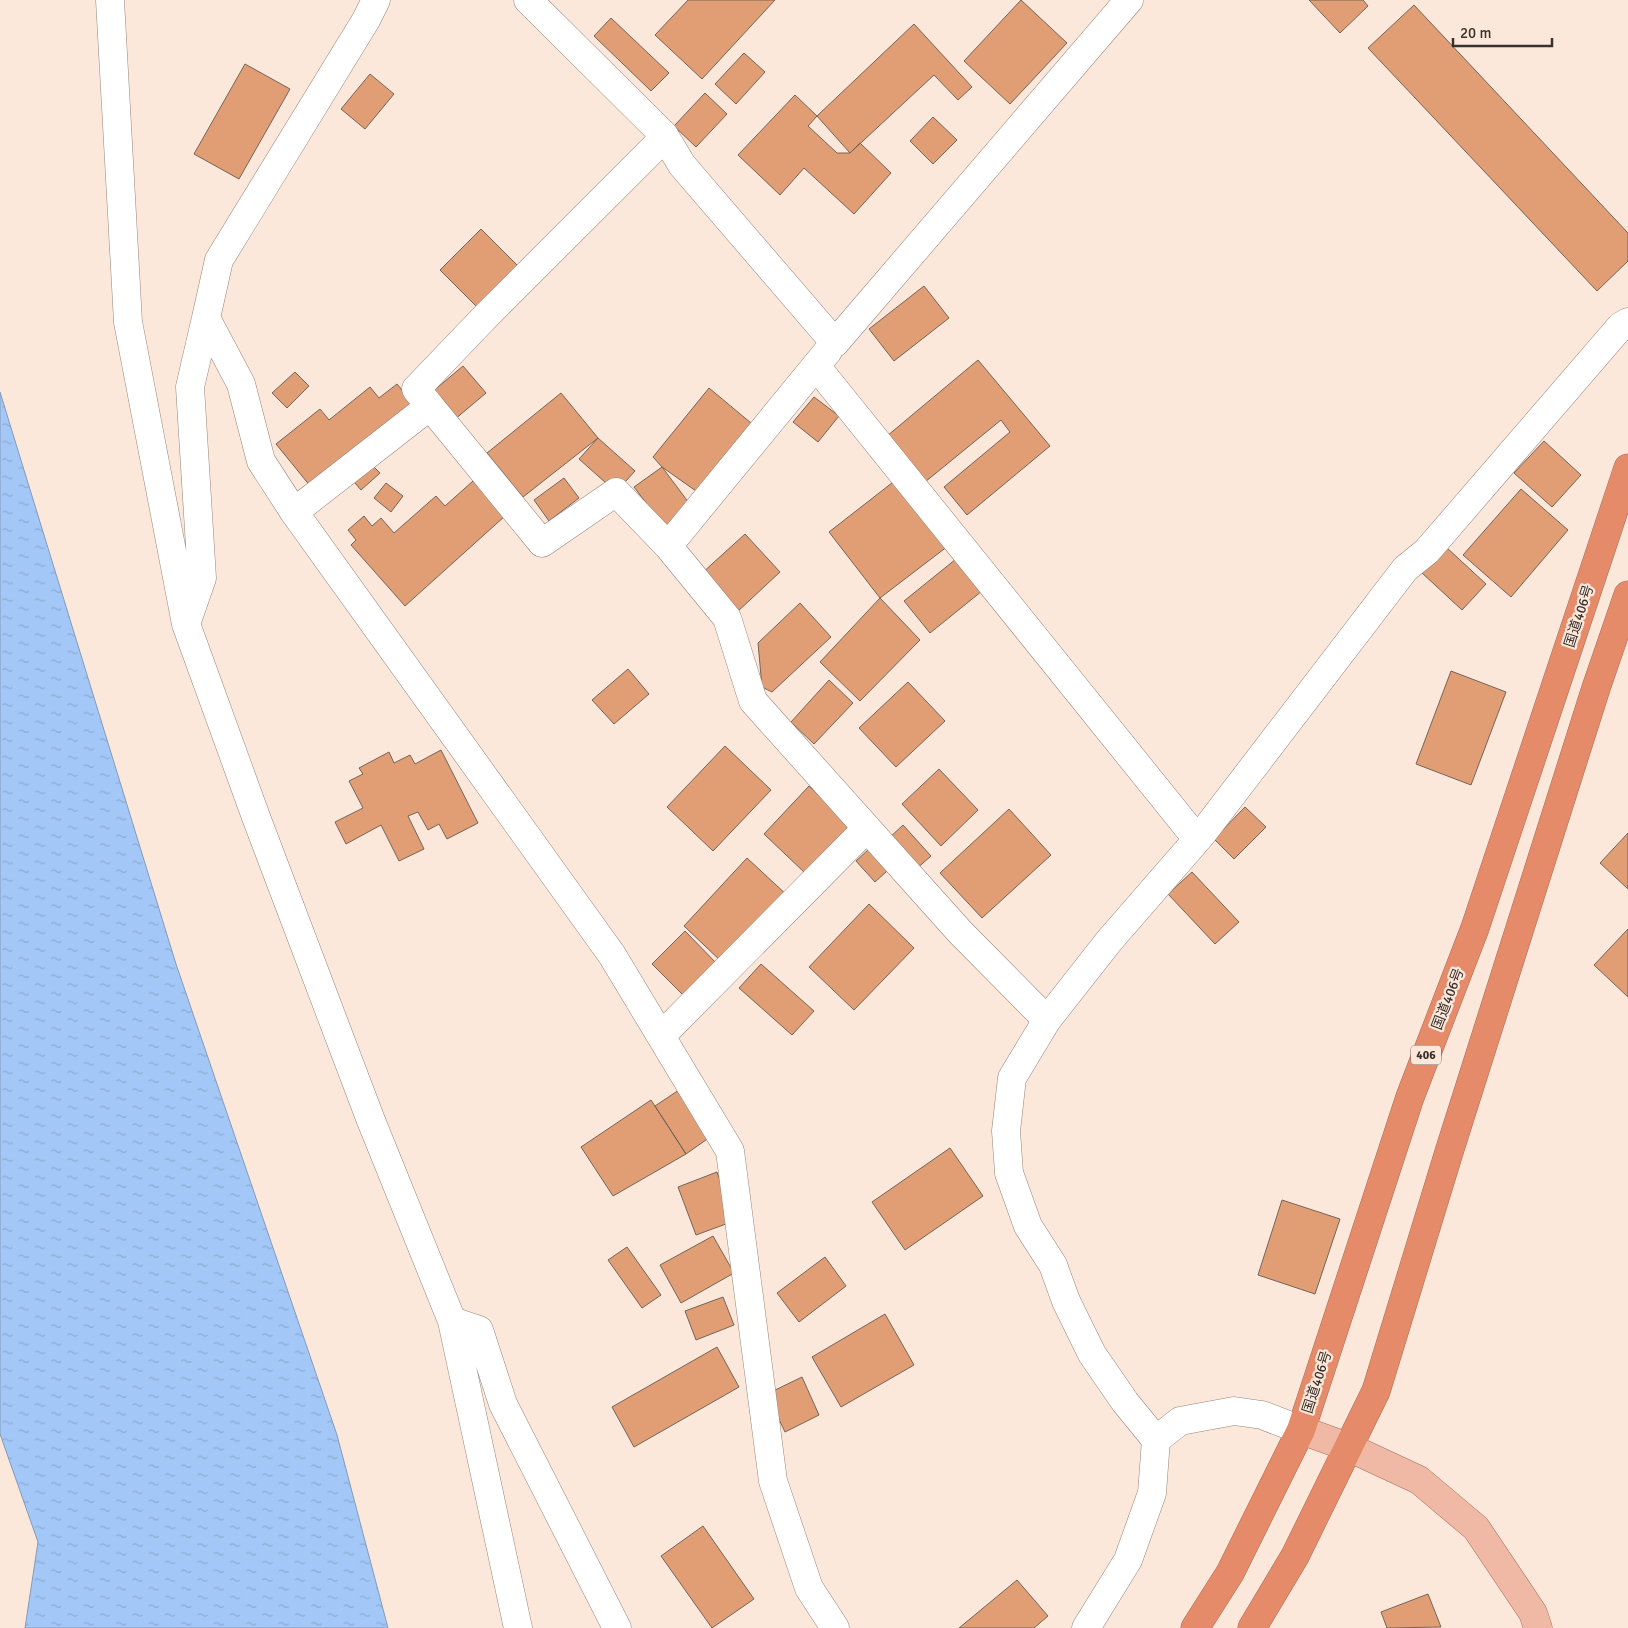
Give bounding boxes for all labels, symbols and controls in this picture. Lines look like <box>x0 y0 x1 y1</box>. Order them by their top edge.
scale bar <box>1453 15 1552 47</box>
text: 20 m <box>1460 24 1491 42</box>
street label: 国道406号 <box>1561 583 1597 649</box>
street label: 国道406号 <box>1428 966 1468 1032</box>
road number: 406 <box>1411 1046 1441 1064</box>
street label: 国道406号 <box>1299 1349 1335 1415</box>

